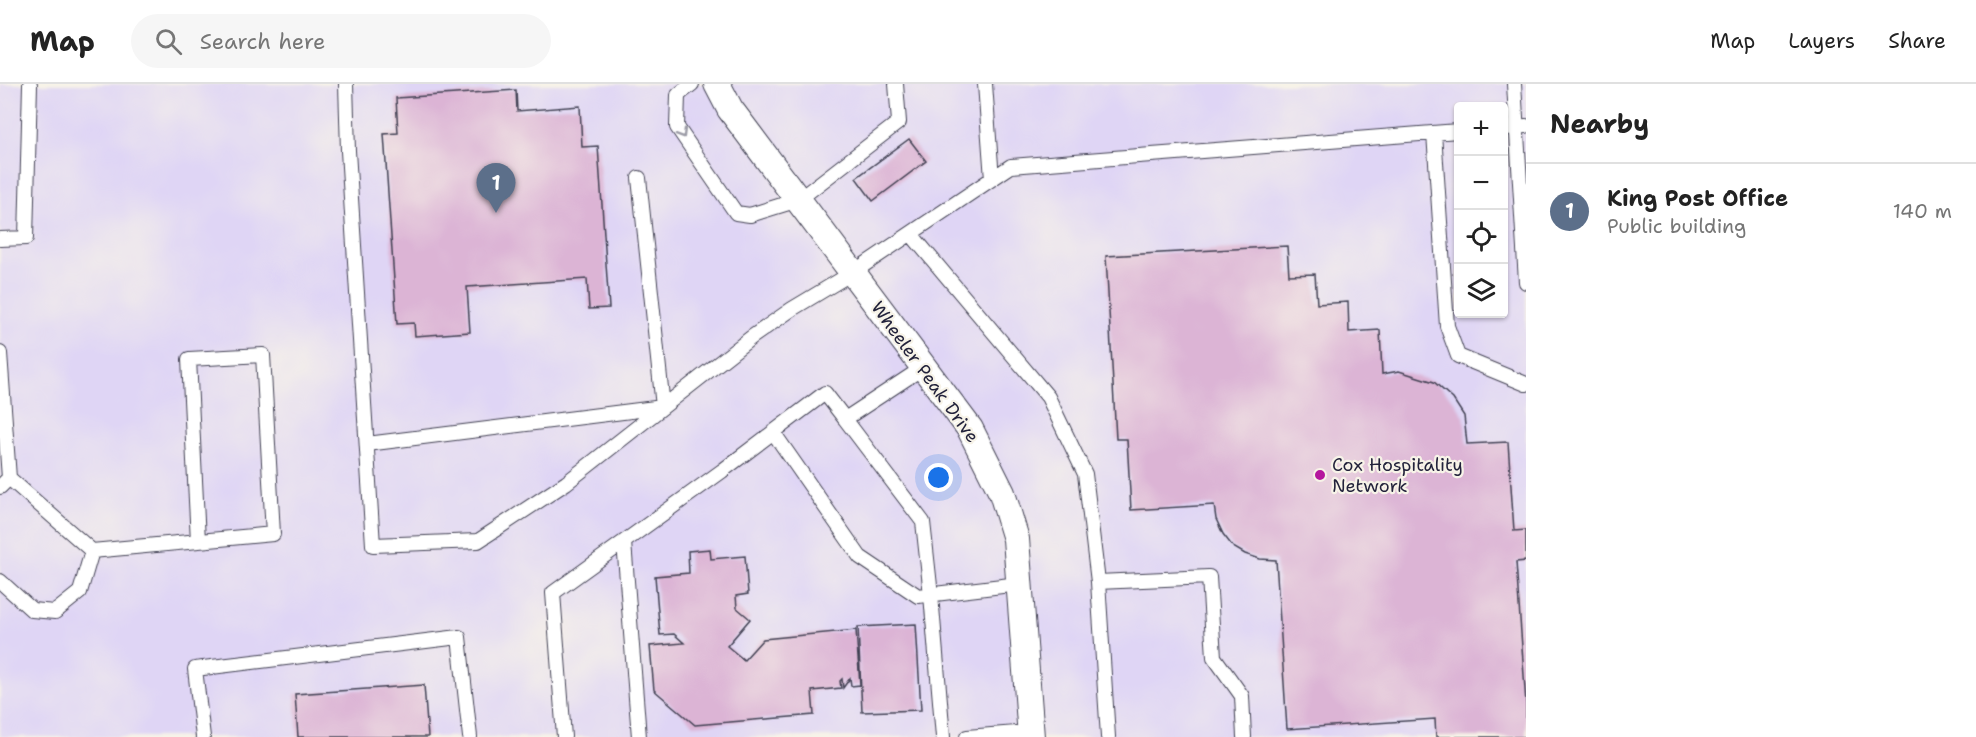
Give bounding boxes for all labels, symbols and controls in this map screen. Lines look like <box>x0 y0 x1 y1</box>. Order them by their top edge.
search box <box>131 14 551 68</box>
text: Map <box>30 22 95 60</box>
icon: search <box>152 25 185 58</box>
text: Search here <box>200 27 325 56</box>
text: Map <box>1710 27 1755 55</box>
text: Layers <box>1788 27 1855 55</box>
text: Share <box>1888 27 1946 55</box>
map controls <box>1454 102 1508 318</box>
button: + <box>1454 102 1508 156</box>
text: Nearby <box>1550 106 1649 141</box>
one-way arrow <box>675 128 687 138</box>
button: − <box>1454 156 1508 210</box>
pin: 1 <box>476 164 516 213</box>
text: King Post Office <box>1607 184 1788 213</box>
text: 1 <box>1565 198 1574 224</box>
text: 140 m <box>1893 198 1952 224</box>
button: locate <box>1454 210 1508 264</box>
text: Public building <box>1607 213 1746 239</box>
button: layers <box>1454 264 1508 318</box>
street label: Wheeler Peak Drive <box>866 296 984 448</box>
place label: Cox Hospitality Network <box>1332 453 1463 498</box>
your location <box>924 463 953 492</box>
marker: Cox Hospitality Network <box>1313 468 1327 482</box>

